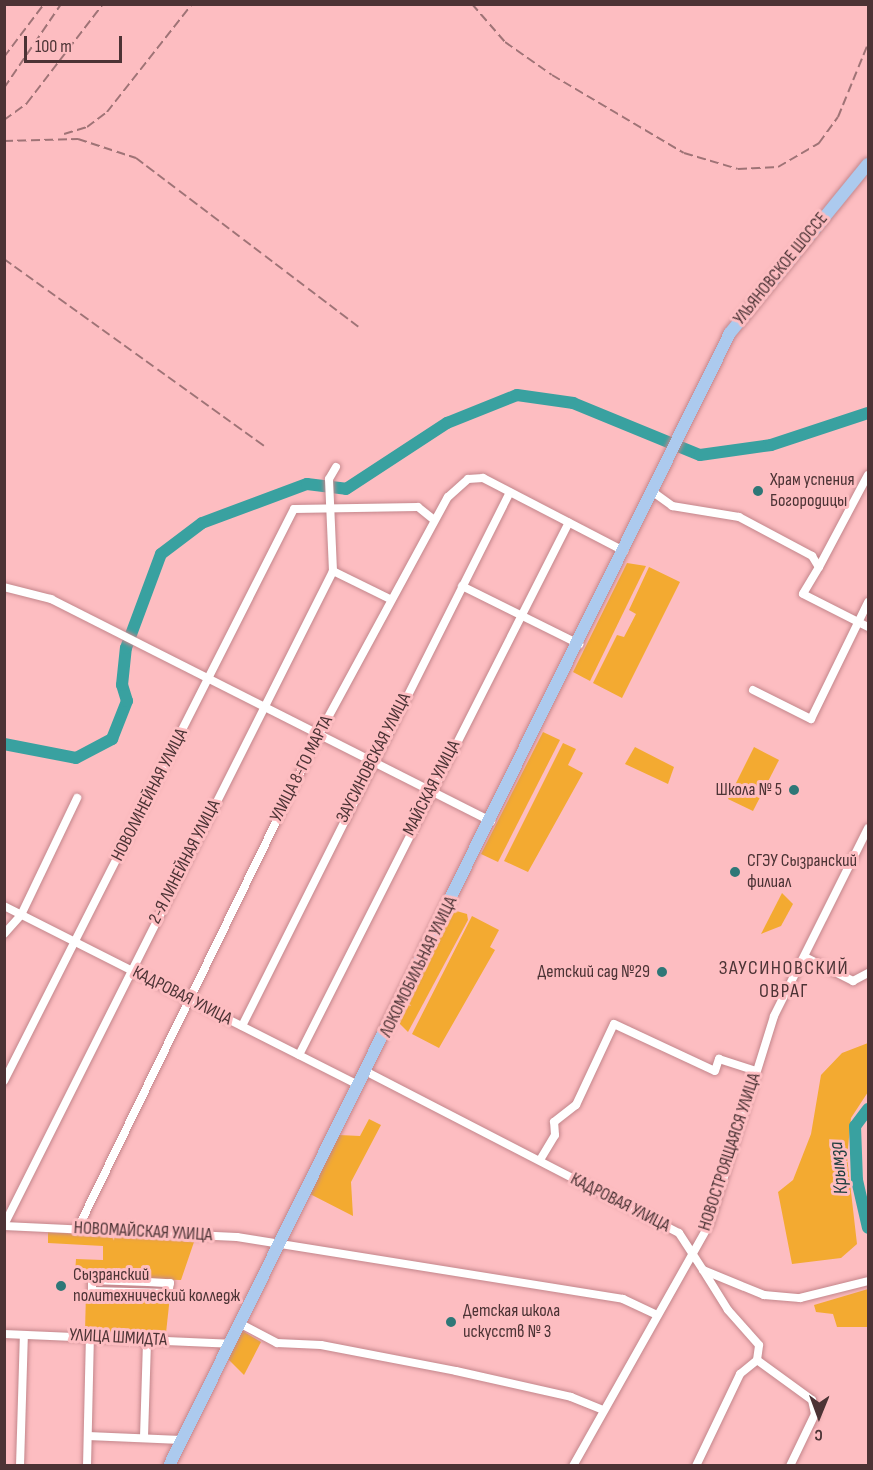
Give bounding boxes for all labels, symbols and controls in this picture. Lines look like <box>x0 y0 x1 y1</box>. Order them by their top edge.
scale bar <box>27 24 124 62</box>
text: 100 m <box>35 36 72 57</box>
street label: УЛЬЯНОВСКОЕ ШОССЕ <box>729 209 833 329</box>
place label: Храм успения Богородицы <box>770 470 855 512</box>
marker: Храм успения Богородицы <box>751 484 765 498</box>
street label: ЗАУСИНОВСКАЯ УЛИЦА <box>332 690 416 826</box>
street label: УЛИЦА 8-ГО МАРТА <box>266 712 338 826</box>
street label: НОВОЛИНЕЙНАЯ УЛИЦА <box>107 725 193 865</box>
street label: МАЙСКАЯ УЛИЦА <box>399 737 465 839</box>
place label: Школа № 5 <box>716 779 782 801</box>
marker: Школа № 5 <box>787 783 801 797</box>
street label: 2-Я ЛИНЕЙНАЯ УЛИЦА <box>144 796 226 928</box>
place label: СГЭУ Сызранский филиал <box>747 851 857 894</box>
marker: СГЭУ Сызранский филиал <box>728 865 742 879</box>
street label: ЛОКОМОБИЛЬНАЯ УЛИЦА <box>376 893 462 1041</box>
district label: ЗАУСИНОВСКИЙ ОВРАГ <box>719 956 849 1003</box>
place label: Детский сад №29 <box>538 961 650 983</box>
street label: КАДРОВАЯ УЛИЦА <box>129 962 235 1030</box>
marker: Детский сад №29 <box>655 965 669 979</box>
street label: НОВОСТРОЯЩАЯСЯ УЛИЦА <box>694 1070 766 1234</box>
water label: Крымза <box>824 1140 854 1196</box>
street label: КАДРОВАЯ УЛИЦА <box>567 1169 673 1237</box>
street label: НОВОМАЙСКАЯ УЛИЦА <box>73 1218 213 1246</box>
place label: Сызранский политехнический колледж <box>73 1265 240 1308</box>
marker: Сызранский политехнический колледж <box>54 1279 68 1293</box>
place label: Детская школа искусств № 3 <box>463 1301 560 1344</box>
marker: Детская школа искусств № 3 <box>444 1315 458 1329</box>
street label: УЛИЦА ШМИДТА <box>69 1325 167 1351</box>
north arrow <box>789 1386 849 1446</box>
text: С <box>814 1425 823 1444</box>

